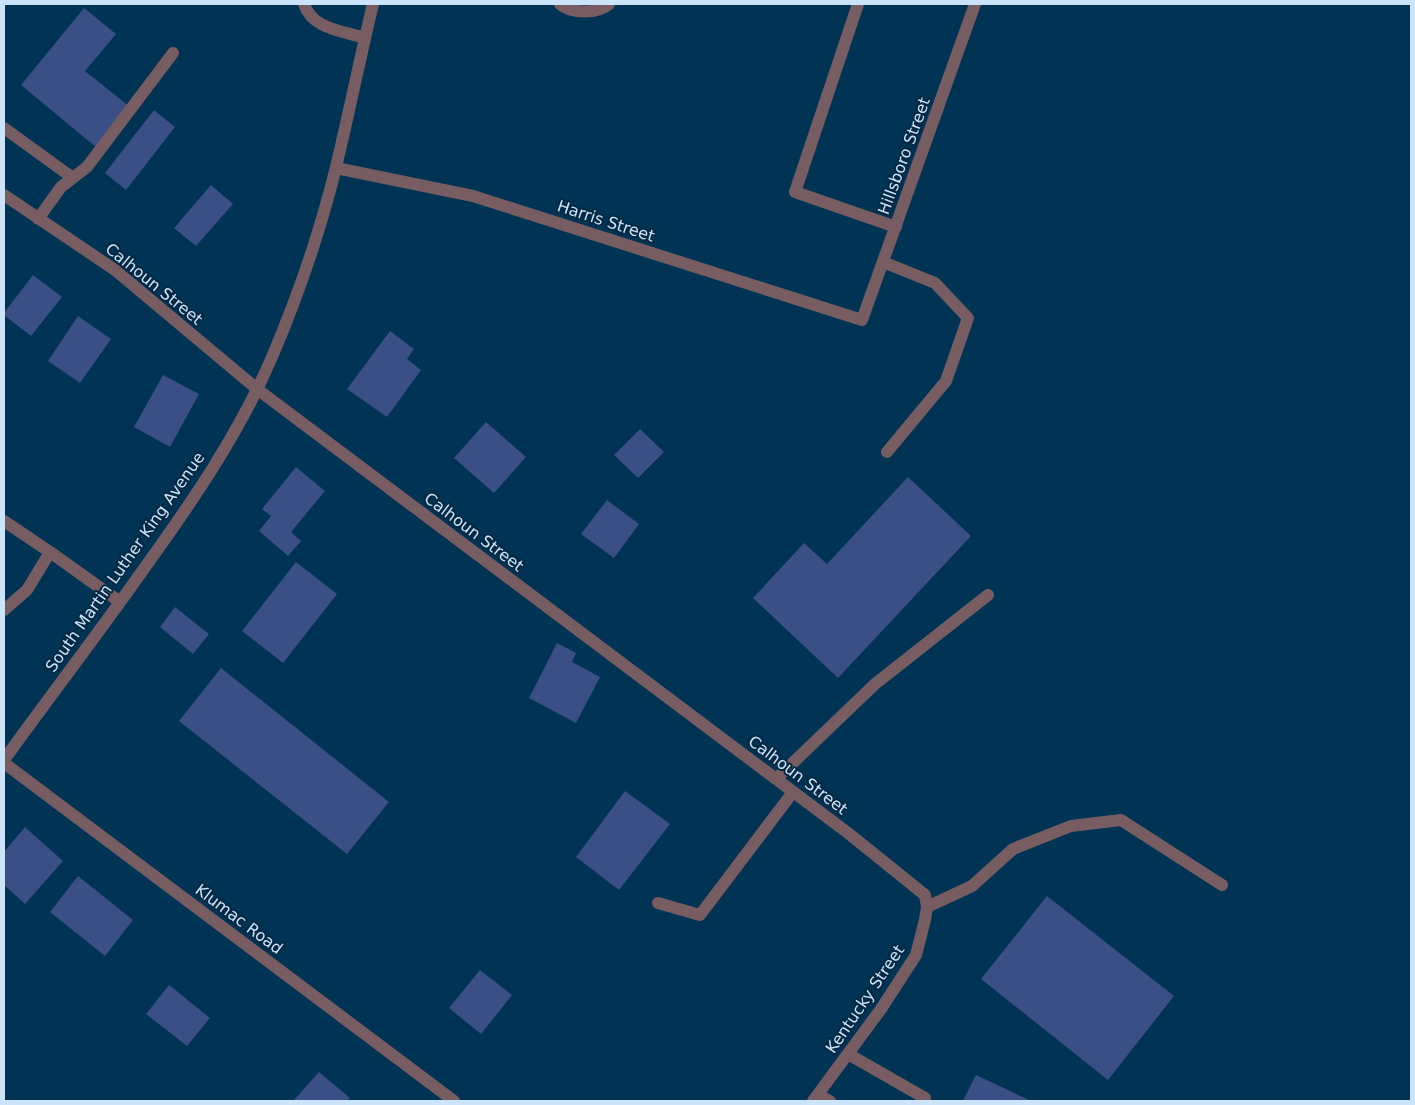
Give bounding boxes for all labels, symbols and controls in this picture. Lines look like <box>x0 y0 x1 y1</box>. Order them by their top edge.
street label: Hillsboro Street <box>874 95 934 217</box>
street label: Harris Street <box>555 196 657 246</box>
street label: Calhoun Street <box>102 239 206 329</box>
street label: South Martin Luther King Avenue <box>41 448 209 676</box>
street label: Calhoun Street <box>421 489 527 575</box>
street label: Calhoun Street <box>745 732 851 818</box>
street label: Klumac Road <box>192 880 286 958</box>
street label: Kentucky Street <box>822 941 908 1057</box>

